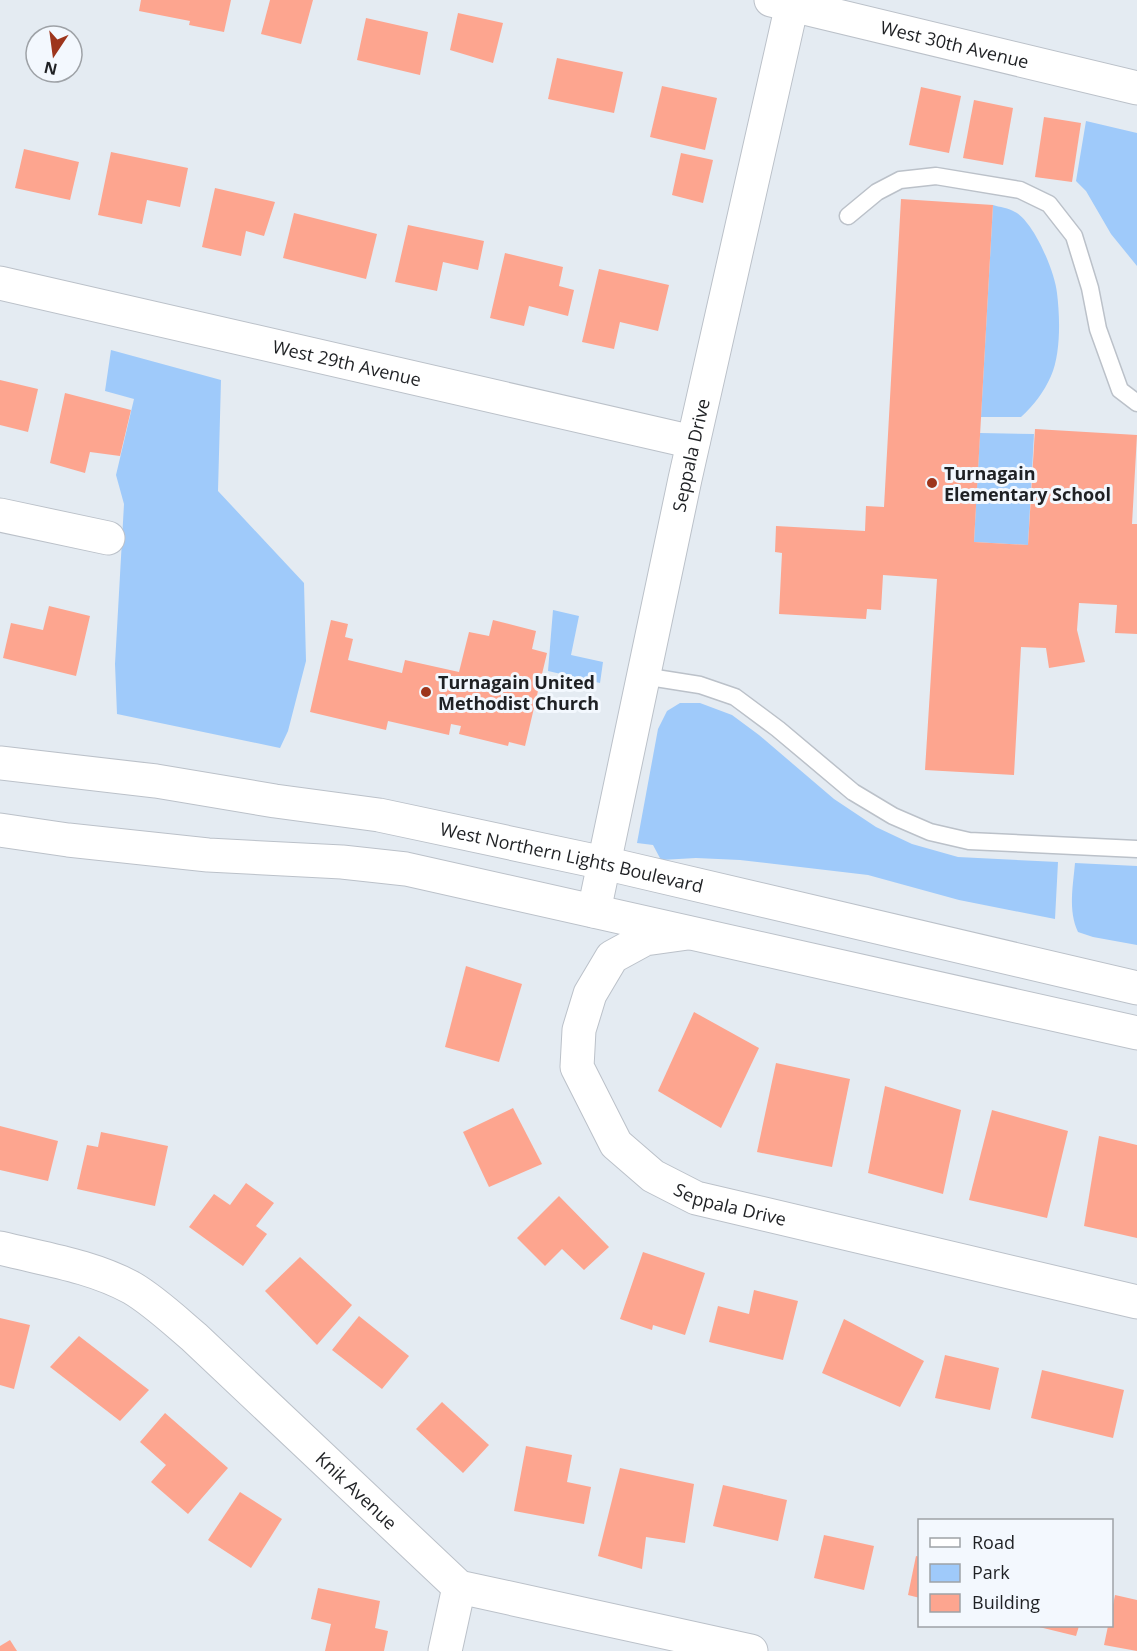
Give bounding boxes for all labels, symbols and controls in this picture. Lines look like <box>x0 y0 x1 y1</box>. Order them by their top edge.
street label: West 30th Avenue <box>878 15 1031 74</box>
north arrow <box>24 24 84 84</box>
text: N <box>42 56 59 81</box>
street label: West 29th Avenue <box>270 334 424 391</box>
street label: Seppala Drive <box>666 396 715 514</box>
place label: Turnagain Elementary School <box>944 461 1111 506</box>
marker: Turnagain Elementary School <box>925 476 939 490</box>
place label: Turnagain United Methodist Church <box>438 670 599 715</box>
marker: Turnagain United Methodist Church <box>419 685 433 699</box>
street label: West Northern Lights Boulevard <box>438 816 706 898</box>
street label: Seppala Drive <box>670 1177 789 1231</box>
street label: Knik Avenue <box>311 1446 402 1535</box>
legend <box>918 1519 1113 1627</box>
text: Road <box>972 1530 1015 1554</box>
text: Park <box>972 1560 1010 1584</box>
text: Building <box>972 1590 1040 1614</box>

